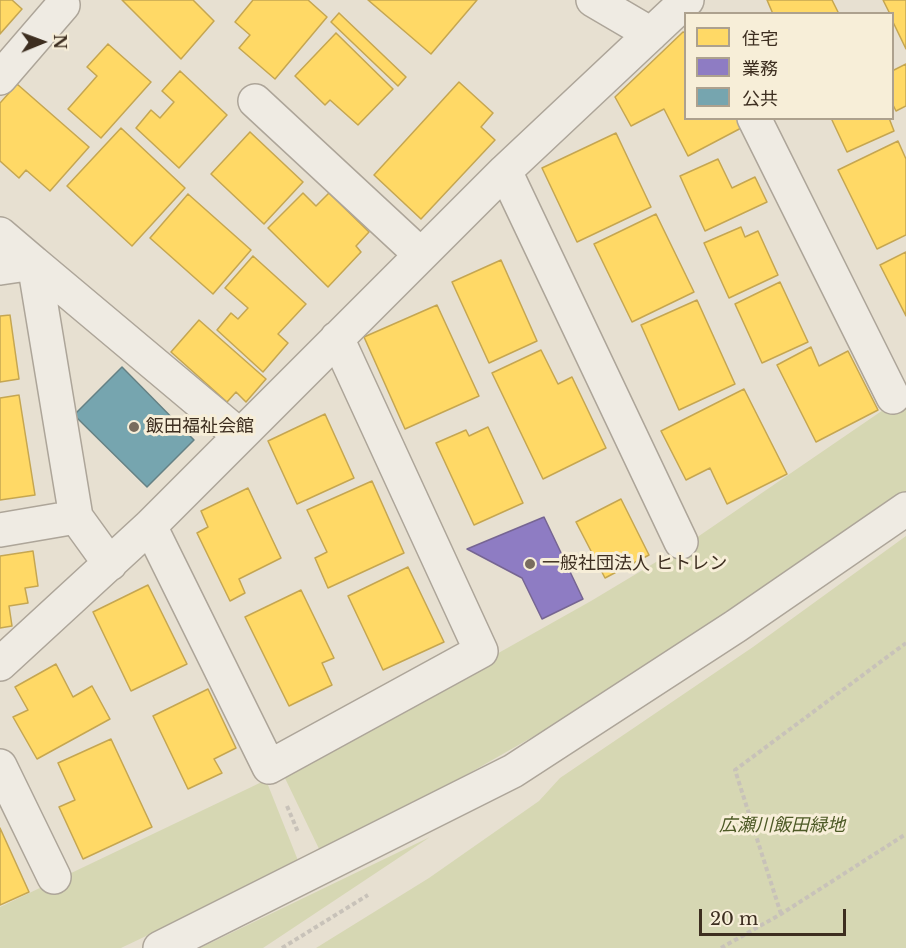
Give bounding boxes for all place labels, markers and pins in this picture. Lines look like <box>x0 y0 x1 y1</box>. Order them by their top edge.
place label: 飯田福祉会館 <box>146 416 254 438</box>
marker: 飯田福祉会館 <box>127 420 141 434</box>
place label: 一般社団法人 ヒトレン <box>542 553 727 575</box>
marker: 一般社団法人 ヒトレン <box>523 557 537 571</box>

